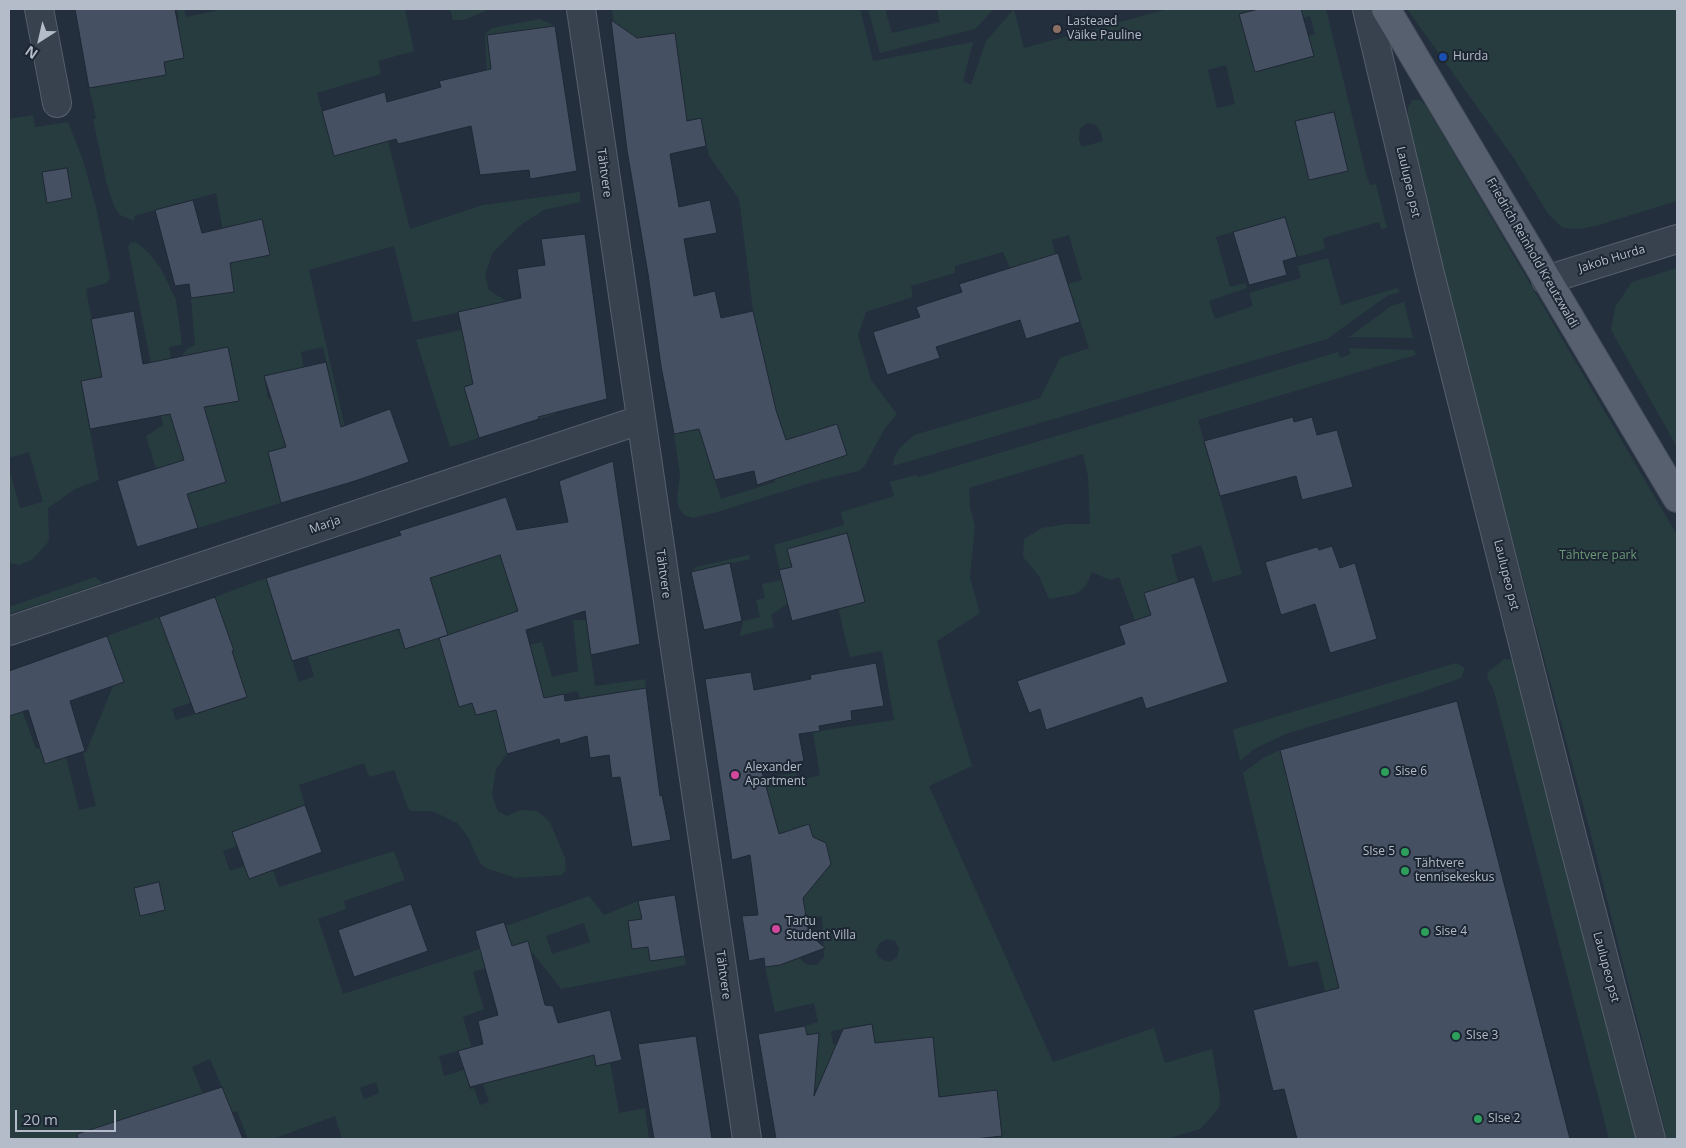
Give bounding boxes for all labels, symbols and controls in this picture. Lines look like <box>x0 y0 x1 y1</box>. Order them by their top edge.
north arrow <box>15 15 65 65</box>
place label: Lasteaed Väike Pauline <box>1067 15 1141 43</box>
marker: Lasteaed Väike Pauline <box>1051 23 1063 35</box>
text: N <box>21 42 41 64</box>
place label: Hurda <box>1453 50 1488 64</box>
marker: Hurda <box>1437 51 1449 63</box>
street label: Laulupeo pst <box>1393 145 1423 219</box>
street label: Tähtvere <box>593 148 615 198</box>
street label: Friedrich Reinhold Kreutzwaldi <box>1483 176 1581 330</box>
street label: Jakob Hurda <box>1577 242 1647 276</box>
street label: Marja <box>307 513 343 537</box>
street label: Laulupeo pst <box>1490 538 1522 612</box>
street label: Tähtvere <box>652 549 674 599</box>
park label: Tähtvere park <box>1559 549 1637 563</box>
place label: Alexander Apartment <box>745 761 805 789</box>
place label: Sise 6 <box>1395 765 1427 779</box>
marker: Sise 6 <box>1379 766 1391 778</box>
marker: Alexander Apartment <box>729 769 741 781</box>
place label: SIse 5 <box>1363 845 1395 859</box>
marker: SIse 5 <box>1399 846 1411 858</box>
place label: Tähtvere tennisekeskus <box>1415 857 1494 885</box>
marker: Tähtvere tennisekeskus <box>1399 865 1411 877</box>
place label: Tartu Student Villa <box>786 915 856 943</box>
marker: Tartu Student Villa <box>770 923 782 935</box>
place label: Sise 4 <box>1435 925 1467 939</box>
marker: Sise 4 <box>1419 926 1431 938</box>
street label: Laulupeo pst <box>1590 930 1622 1004</box>
street label: Tähtvere <box>712 950 734 1000</box>
place label: SIse 3 <box>1466 1029 1498 1043</box>
marker: SIse 3 <box>1450 1030 1462 1042</box>
scale bar <box>18 1100 119 1132</box>
text: 20 m <box>23 1109 58 1129</box>
place label: SIse 2 <box>1488 1112 1520 1126</box>
marker: SIse 2 <box>1472 1113 1484 1125</box>

